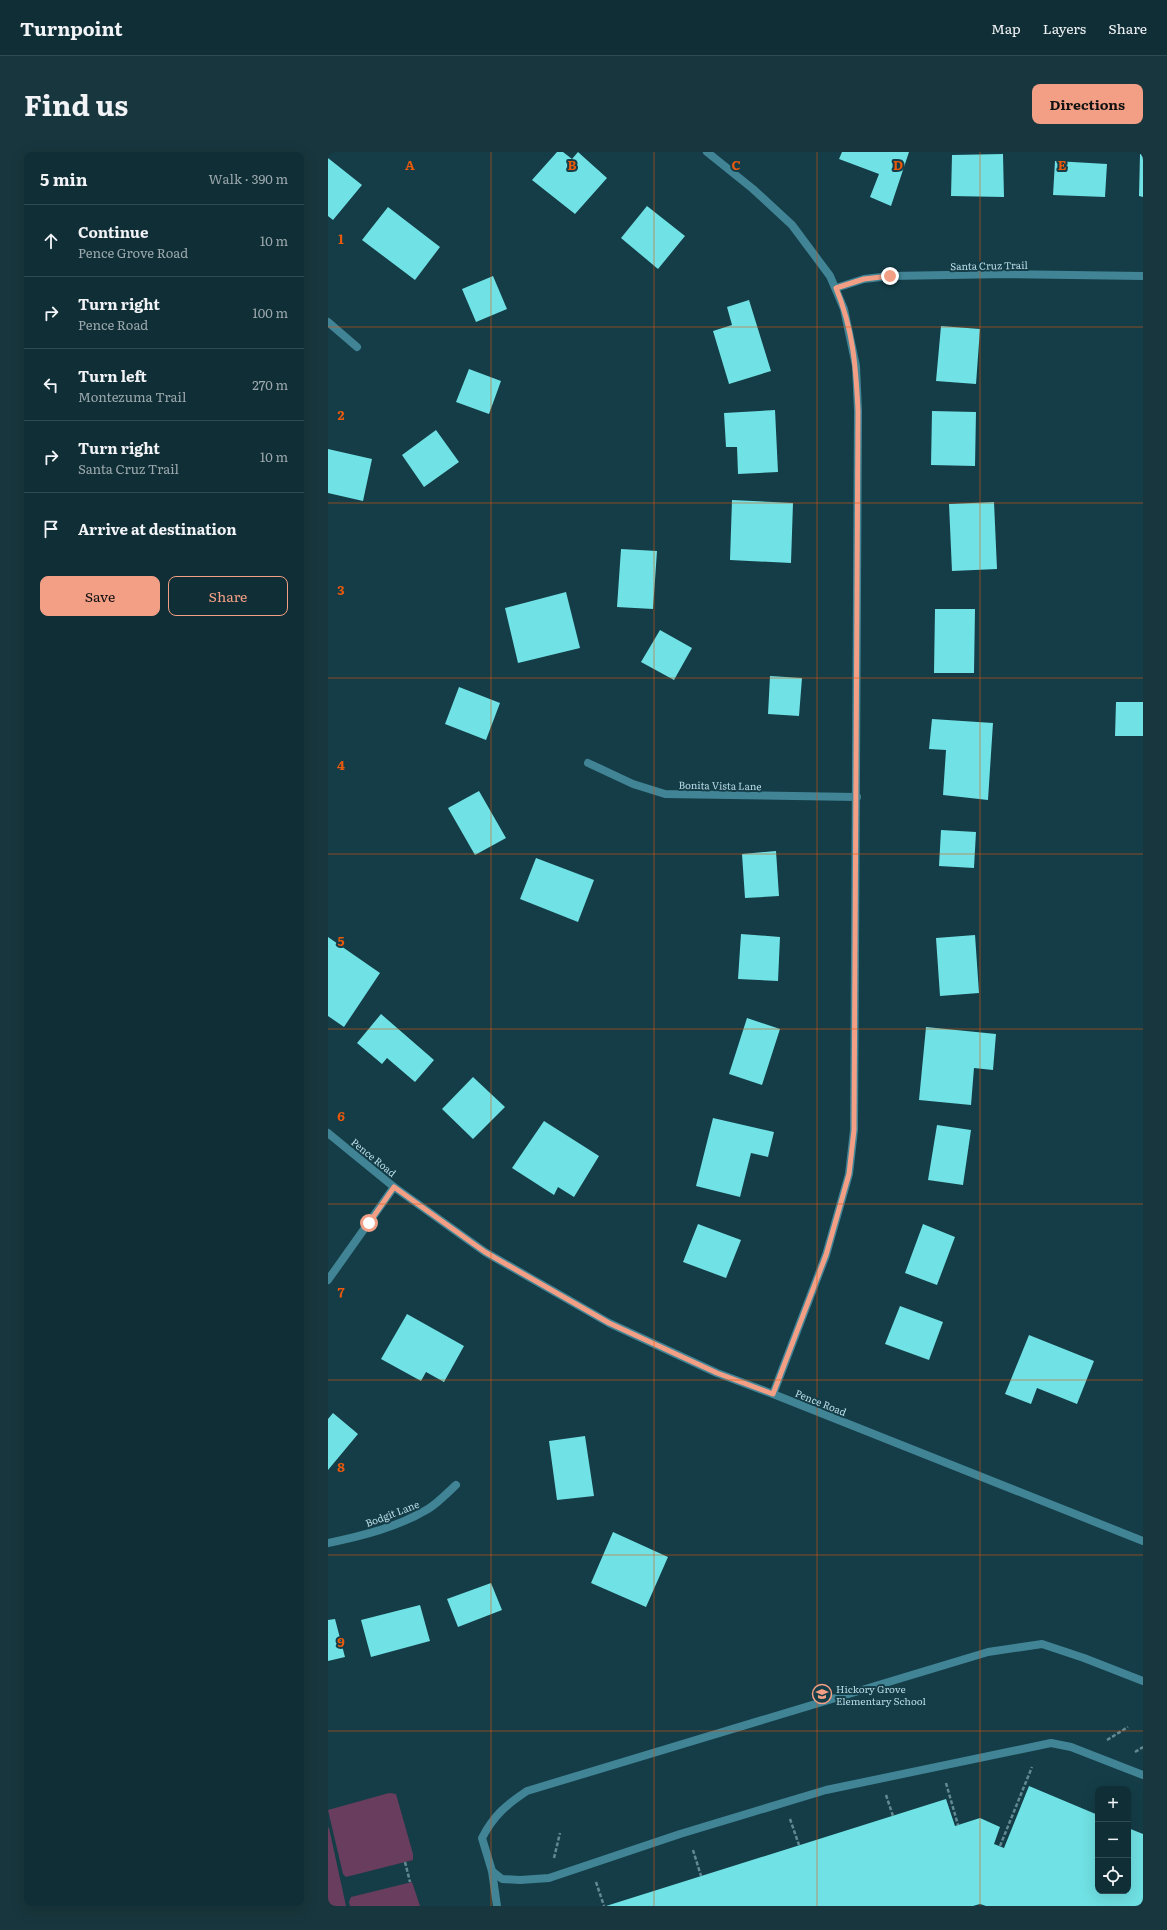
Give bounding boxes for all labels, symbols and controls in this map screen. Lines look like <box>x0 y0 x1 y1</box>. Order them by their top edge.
text: Turnpoint <box>20 14 123 42</box>
text: Map <box>991 18 1021 38</box>
text: Layers <box>1043 18 1086 38</box>
text: Share <box>1108 18 1147 38</box>
text: Find us <box>24 83 128 125</box>
button: Directions <box>1032 84 1143 124</box>
text: A <box>405 155 415 174</box>
text: B <box>568 155 577 174</box>
text: C <box>731 155 741 174</box>
text: D <box>893 155 903 174</box>
text: E <box>1058 155 1067 174</box>
text: 5 min <box>40 166 88 191</box>
text: Walk · 390 m <box>209 169 288 188</box>
text: Continue <box>78 220 148 243</box>
text: 1 <box>338 229 344 248</box>
icon: ahead <box>40 230 62 252</box>
text: 10 m <box>260 231 288 250</box>
text: Pence Grove Road <box>78 243 188 262</box>
street label: Santa Cruz Trail <box>950 257 1029 273</box>
route end <box>881 267 899 285</box>
text: Turn right <box>78 292 160 315</box>
icon: right <box>40 302 62 324</box>
text: 100 m <box>252 303 288 322</box>
text: Pence Road <box>78 315 148 334</box>
text: Turn left <box>78 364 147 387</box>
icon: left <box>40 374 62 396</box>
text: 270 m <box>252 375 288 394</box>
text: Montezuma Trail <box>78 387 186 406</box>
text: 2 <box>338 405 345 424</box>
text: Turn right <box>78 436 160 459</box>
icon: right <box>40 446 62 468</box>
text: 10 m <box>260 447 288 466</box>
text: Santa Cruz Trail <box>78 459 179 478</box>
text: Arrive at destination <box>78 517 237 540</box>
icon: arrive <box>40 518 62 540</box>
button: Save <box>40 576 160 616</box>
button: Share <box>168 576 288 616</box>
text: 3 <box>337 580 345 599</box>
text: 4 <box>337 755 345 774</box>
street label: Bonita Vista Lane <box>678 777 762 793</box>
text: 5 <box>337 931 345 950</box>
text: 6 <box>337 1106 345 1125</box>
street label: Pence Road <box>348 1134 400 1180</box>
route start <box>360 1214 378 1232</box>
text: 7 <box>337 1282 345 1301</box>
street label: Pence Road <box>793 1385 849 1419</box>
text: 8 <box>337 1457 345 1476</box>
street label: Bodgit Lane <box>363 1496 421 1530</box>
text: 9 <box>337 1632 345 1651</box>
place label: Hickory Grove Elementary School <box>836 1681 926 1708</box>
school or university icon: Hickory Grove Elementary School <box>811 1683 833 1705</box>
map controls <box>1095 1786 1131 1894</box>
button: + <box>1095 1786 1131 1822</box>
button: − <box>1095 1822 1131 1858</box>
button: locate <box>1095 1858 1131 1894</box>

